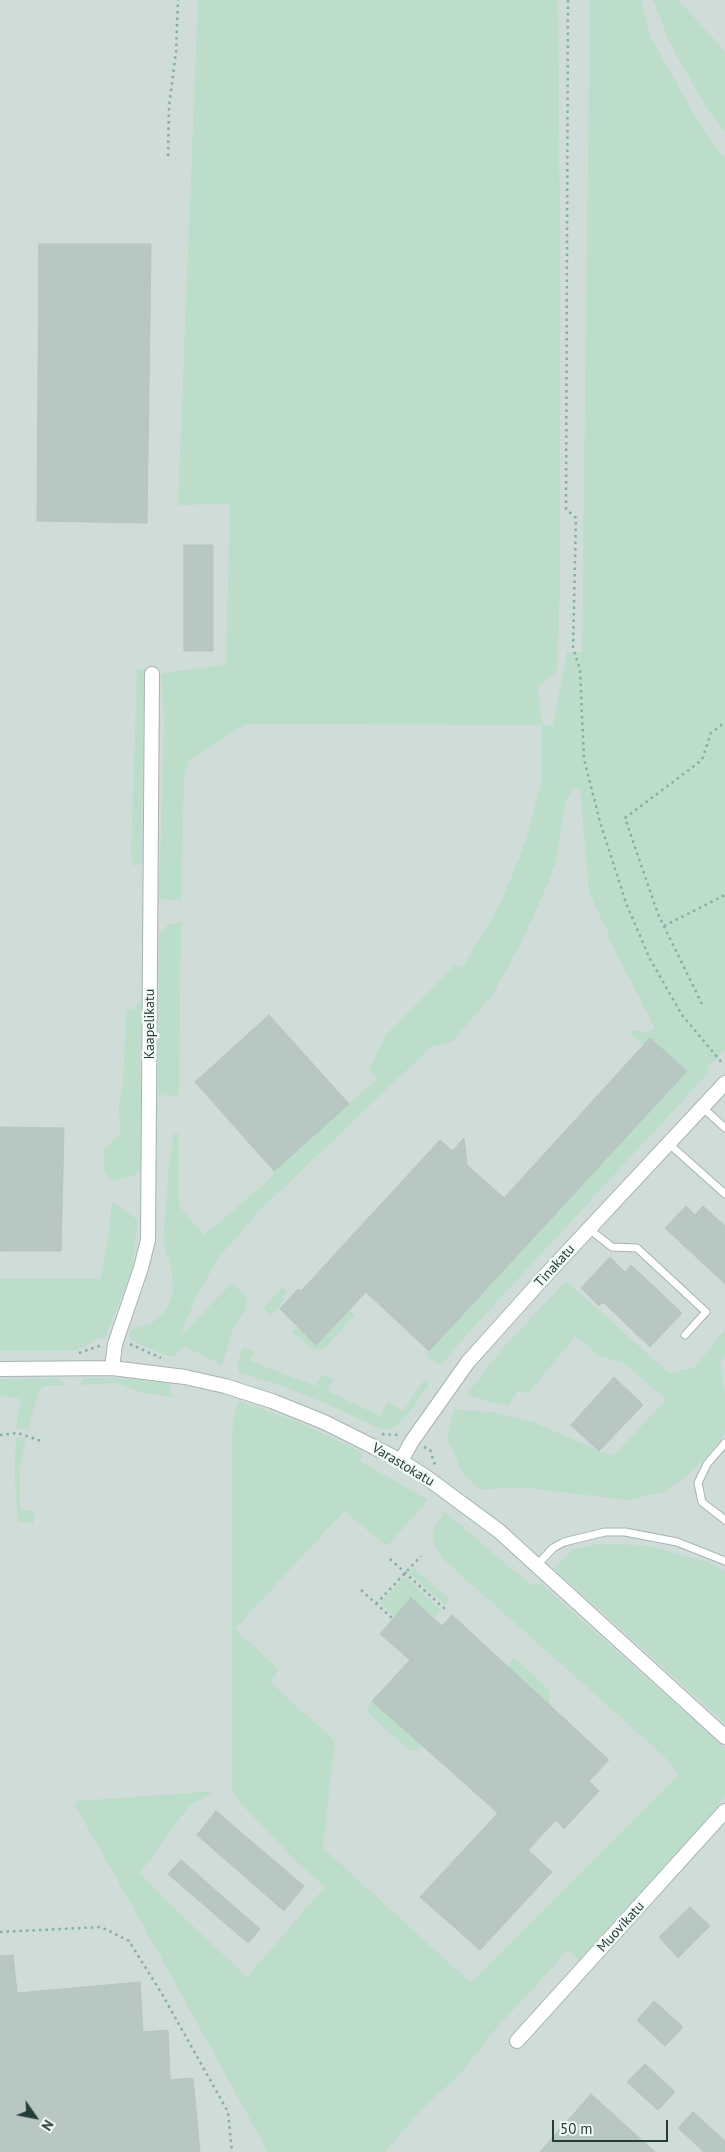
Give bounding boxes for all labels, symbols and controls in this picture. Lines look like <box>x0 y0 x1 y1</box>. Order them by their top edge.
street label: Kaapelikatu <box>142 989 158 1059</box>
street label: Tinakatu <box>531 1241 579 1291</box>
street label: Varastokatu <box>369 1440 437 1490</box>
street label: Muovikatu <box>594 1898 648 1956</box>
north arrow <box>10 2092 60 2142</box>
scale bar <box>555 2110 671 2142</box>
text: N <box>38 2116 58 2134</box>
text: 50 m <box>560 2119 593 2138</box>

